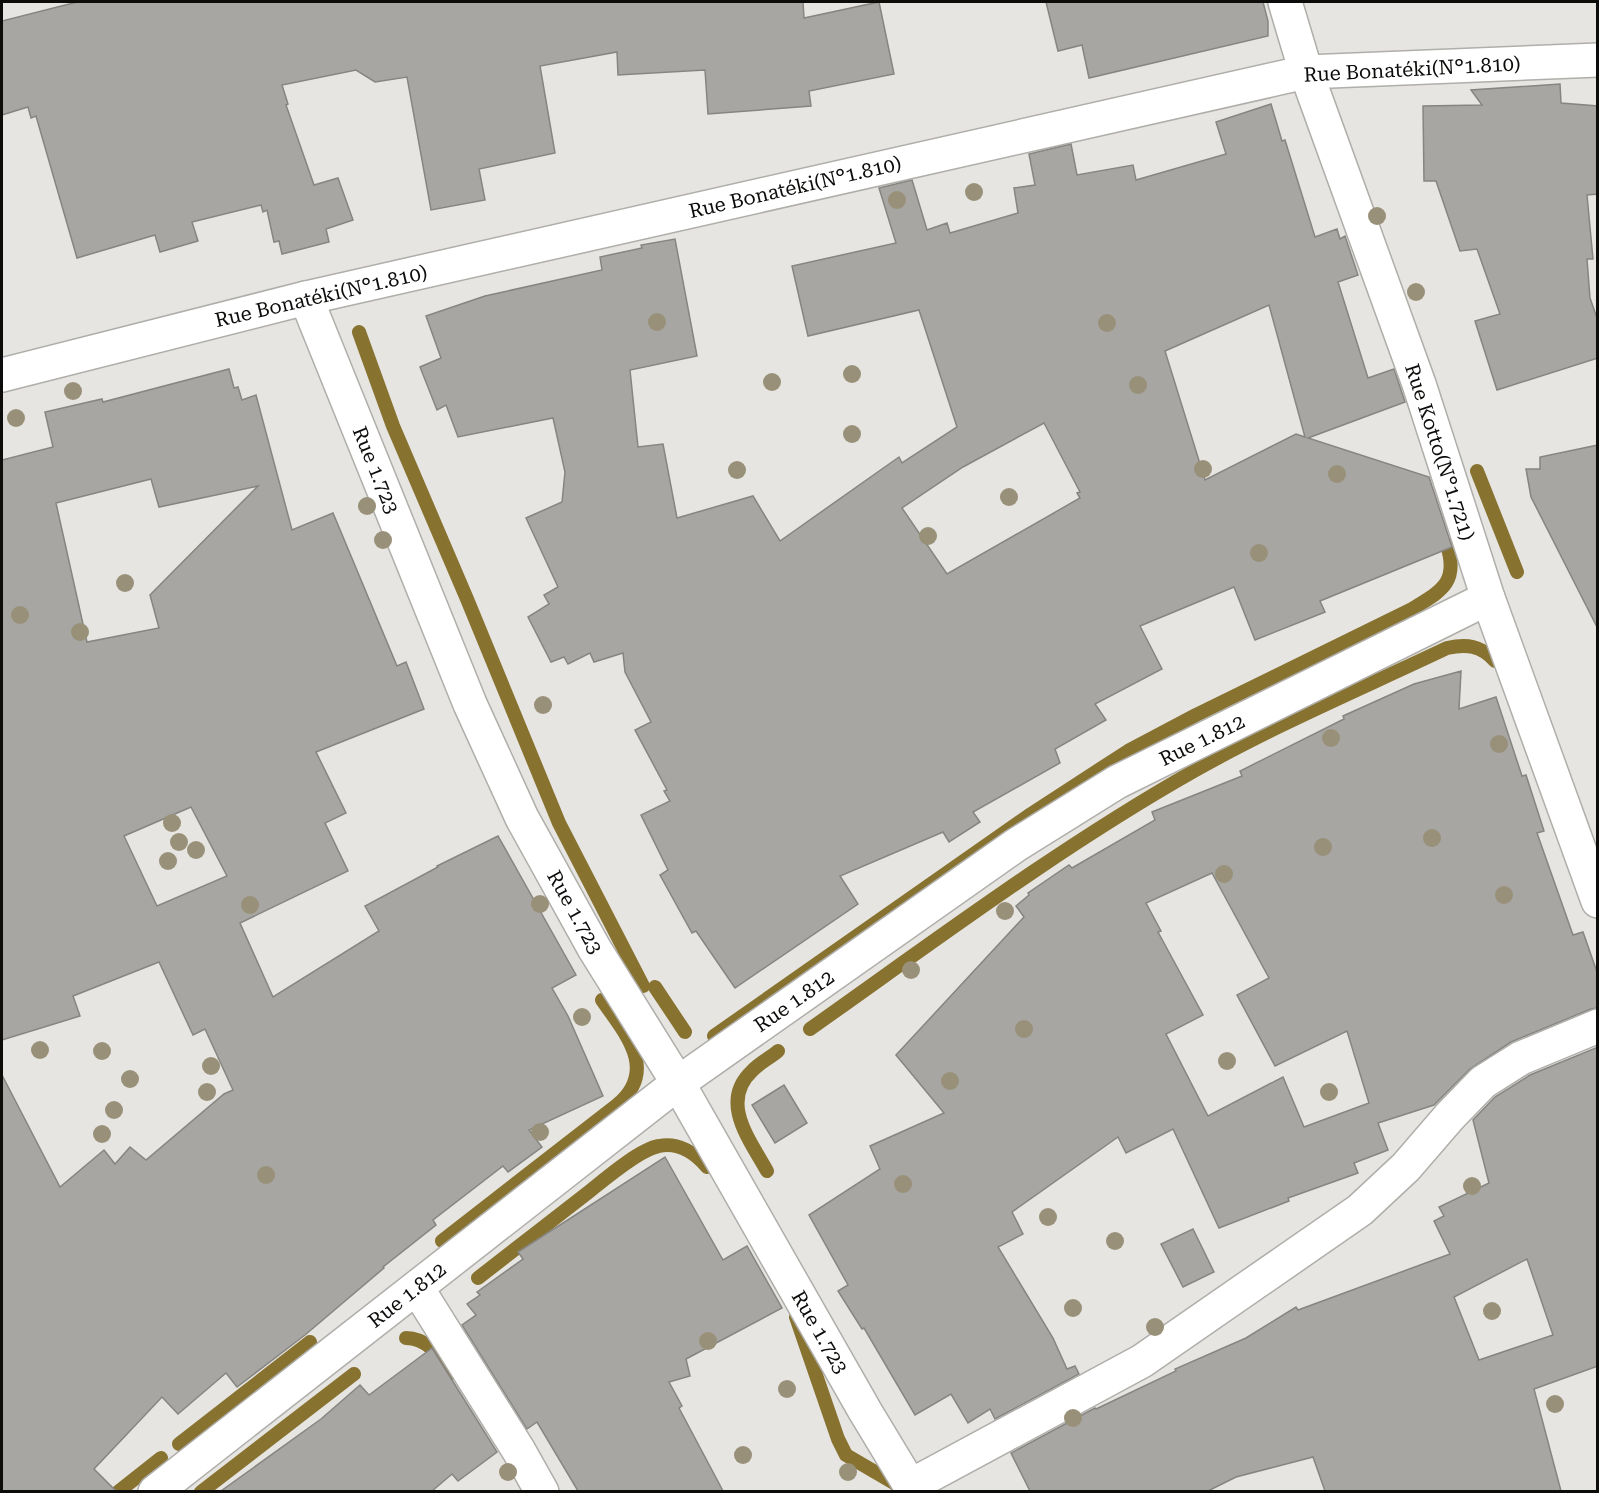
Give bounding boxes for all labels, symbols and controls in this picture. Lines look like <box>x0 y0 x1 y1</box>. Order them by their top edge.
street label: Rue Bonatéki(N°1.810) <box>1303 51 1521 87</box>
street label: Rue Bonatéki(N°1.810) <box>686 151 904 223</box>
street label: Rue Bonatéki(N°1.810) <box>212 260 430 332</box>
street label: Rue Kotto(N°1.721) <box>1400 361 1480 543</box>
street label: Rue 1.723 <box>348 423 404 517</box>
street label: Rue 1.812 <box>1155 709 1249 771</box>
street label: Rue 1.723 <box>542 866 608 958</box>
street label: Rue 1.812 <box>749 965 839 1037</box>
street label: Rue 1.812 <box>363 1257 451 1333</box>
street label: Rue 1.723 <box>787 1286 853 1378</box>

